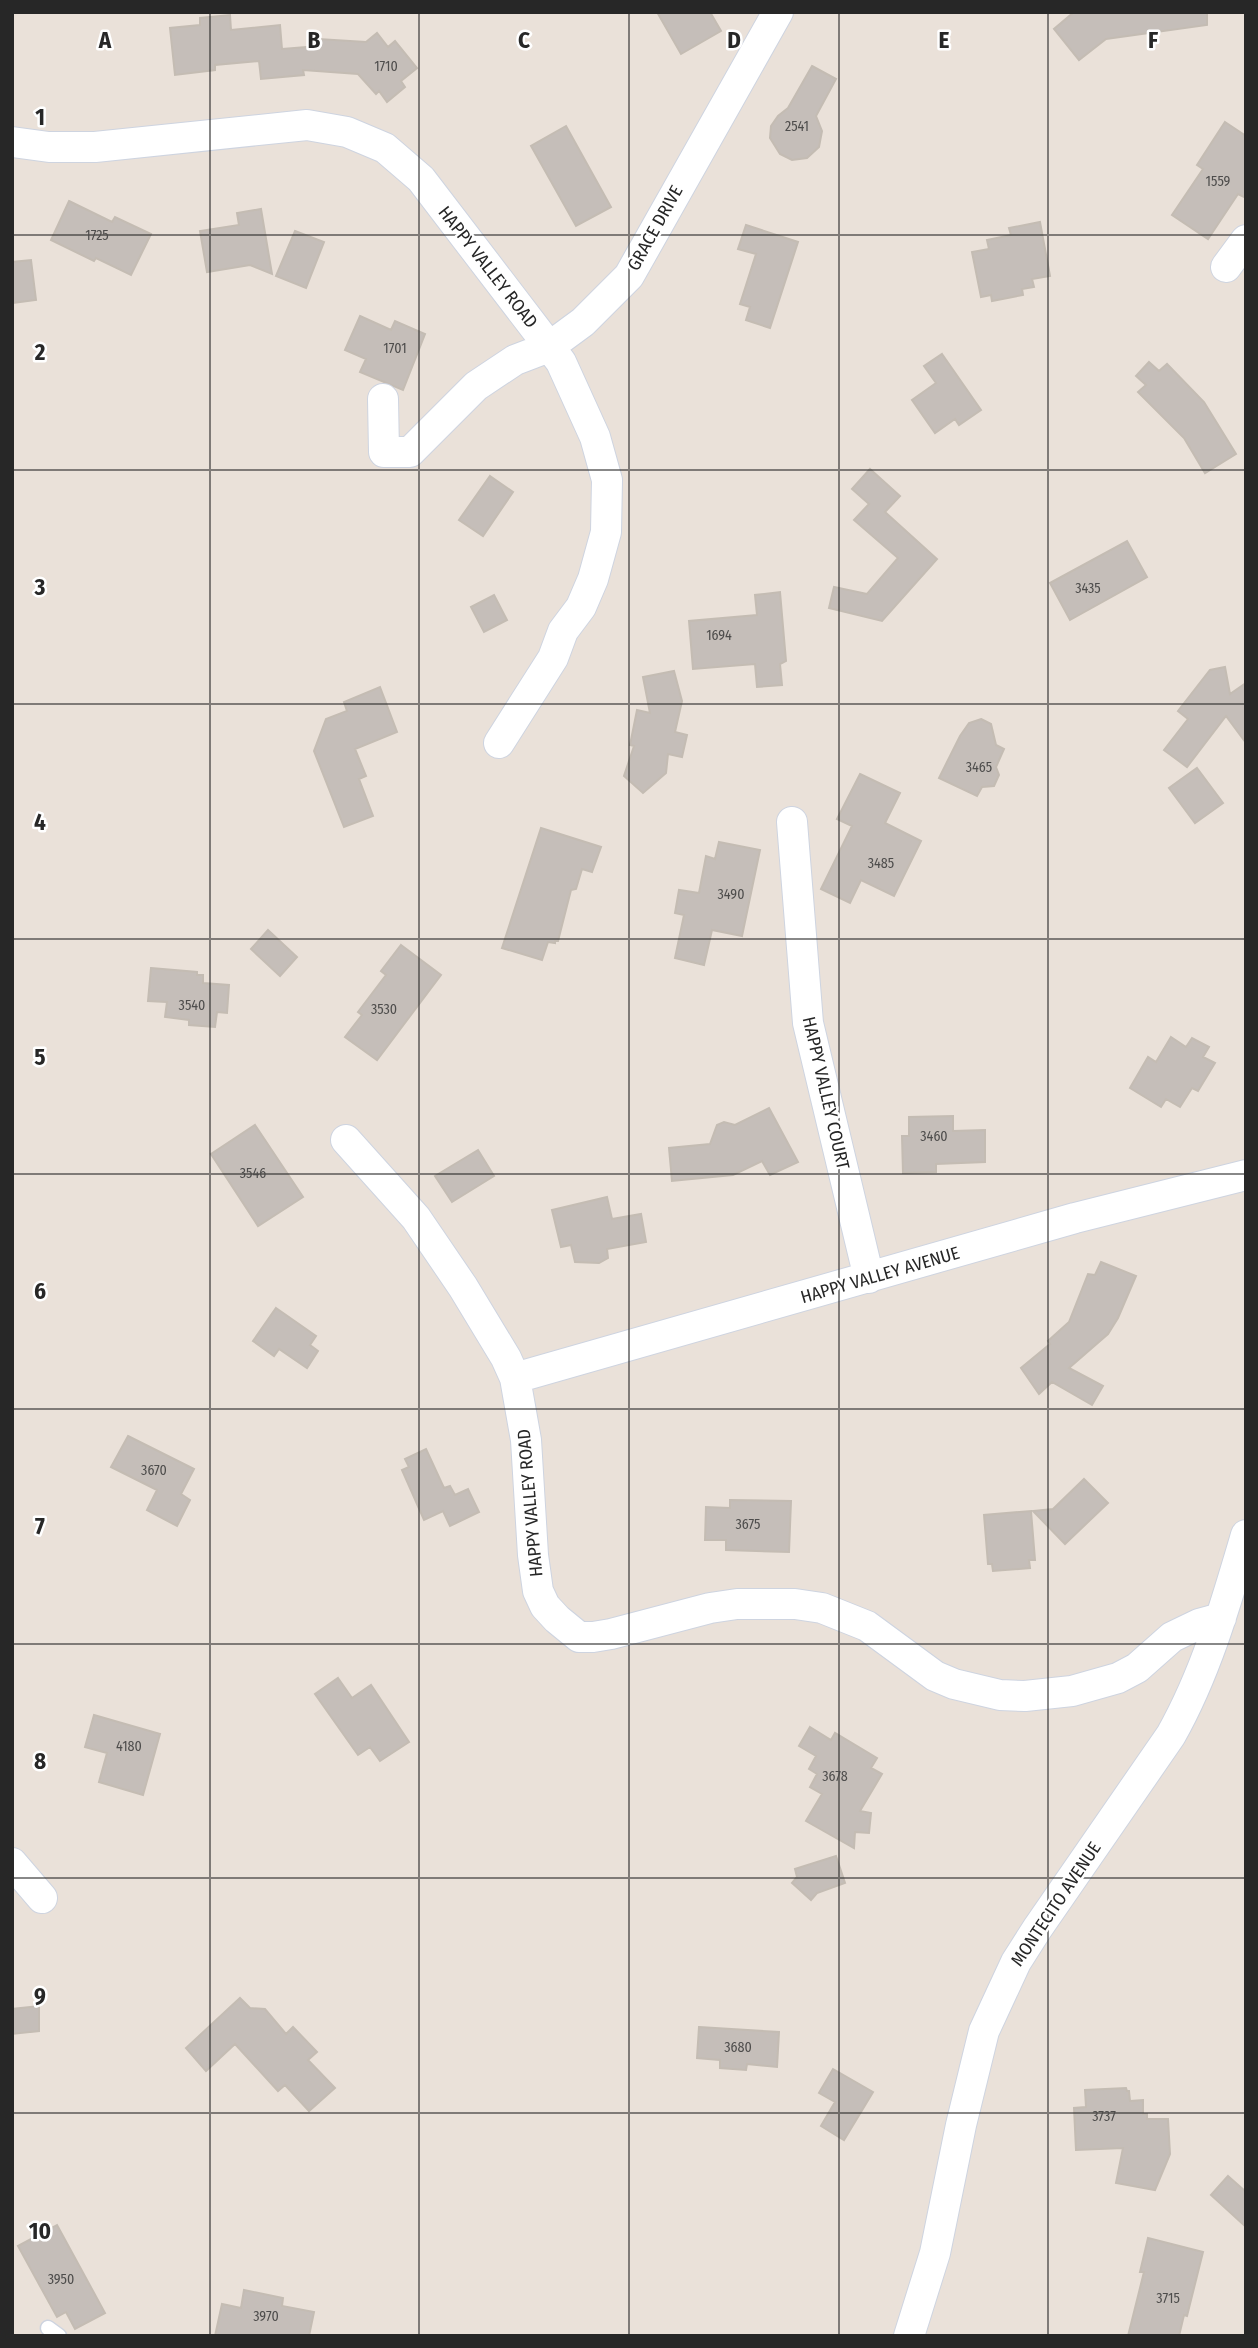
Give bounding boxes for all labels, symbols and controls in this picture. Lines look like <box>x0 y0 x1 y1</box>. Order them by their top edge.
text: A <box>98 26 112 54</box>
text: B <box>308 26 321 54</box>
text: C <box>518 26 530 54</box>
text: D <box>727 26 741 54</box>
text: E <box>939 26 950 54</box>
text: F <box>1148 26 1158 54</box>
house number: 1710 <box>374 58 398 75</box>
text: 1 <box>35 103 45 131</box>
house number: 2541 <box>785 118 809 135</box>
house number: 1559 <box>1206 173 1231 190</box>
street label: GRACE DRIVE <box>623 182 687 274</box>
street label: HAPPY VALLEY ROAD <box>434 202 542 332</box>
house number: 1725 <box>85 227 109 244</box>
text: 2 <box>34 338 46 366</box>
house number: 1701 <box>383 340 407 357</box>
text: 3 <box>34 573 46 601</box>
house number: 3435 <box>1075 580 1101 597</box>
house number: 1694 <box>706 627 732 644</box>
house number: 3465 <box>966 759 992 776</box>
text: 4 <box>34 808 46 836</box>
house number: 3485 <box>868 855 894 872</box>
house number: 3490 <box>718 886 744 903</box>
house number: 3540 <box>179 997 205 1014</box>
house number: 3530 <box>371 1001 397 1018</box>
street label: HAPPY VALLEY COURT <box>798 1014 854 1172</box>
text: 5 <box>34 1043 46 1071</box>
house number: 3460 <box>920 1128 948 1145</box>
house number: 3546 <box>240 1165 266 1182</box>
street label: HAPPY VALLEY AVENUE <box>798 1242 962 1308</box>
text: 6 <box>34 1277 46 1305</box>
street label: HAPPY VALLEY ROAD <box>513 1428 547 1578</box>
house number: 3670 <box>141 1462 167 1479</box>
text: 7 <box>35 1512 45 1540</box>
house number: 3675 <box>736 1516 760 1533</box>
house number: 4180 <box>116 1738 142 1755</box>
text: 8 <box>34 1747 46 1775</box>
house number: 3678 <box>822 1768 848 1785</box>
street label: MONTECITO AVENUE <box>1006 1838 1106 1970</box>
text: 9 <box>34 1982 46 2010</box>
house number: 3680 <box>724 2039 752 2056</box>
house number: 3737 <box>1092 2108 1116 2125</box>
text: 10 <box>29 2217 51 2245</box>
house number: 3950 <box>48 2271 74 2288</box>
house number: 3715 <box>1156 2290 1180 2307</box>
house number: 3970 <box>253 2308 279 2325</box>

